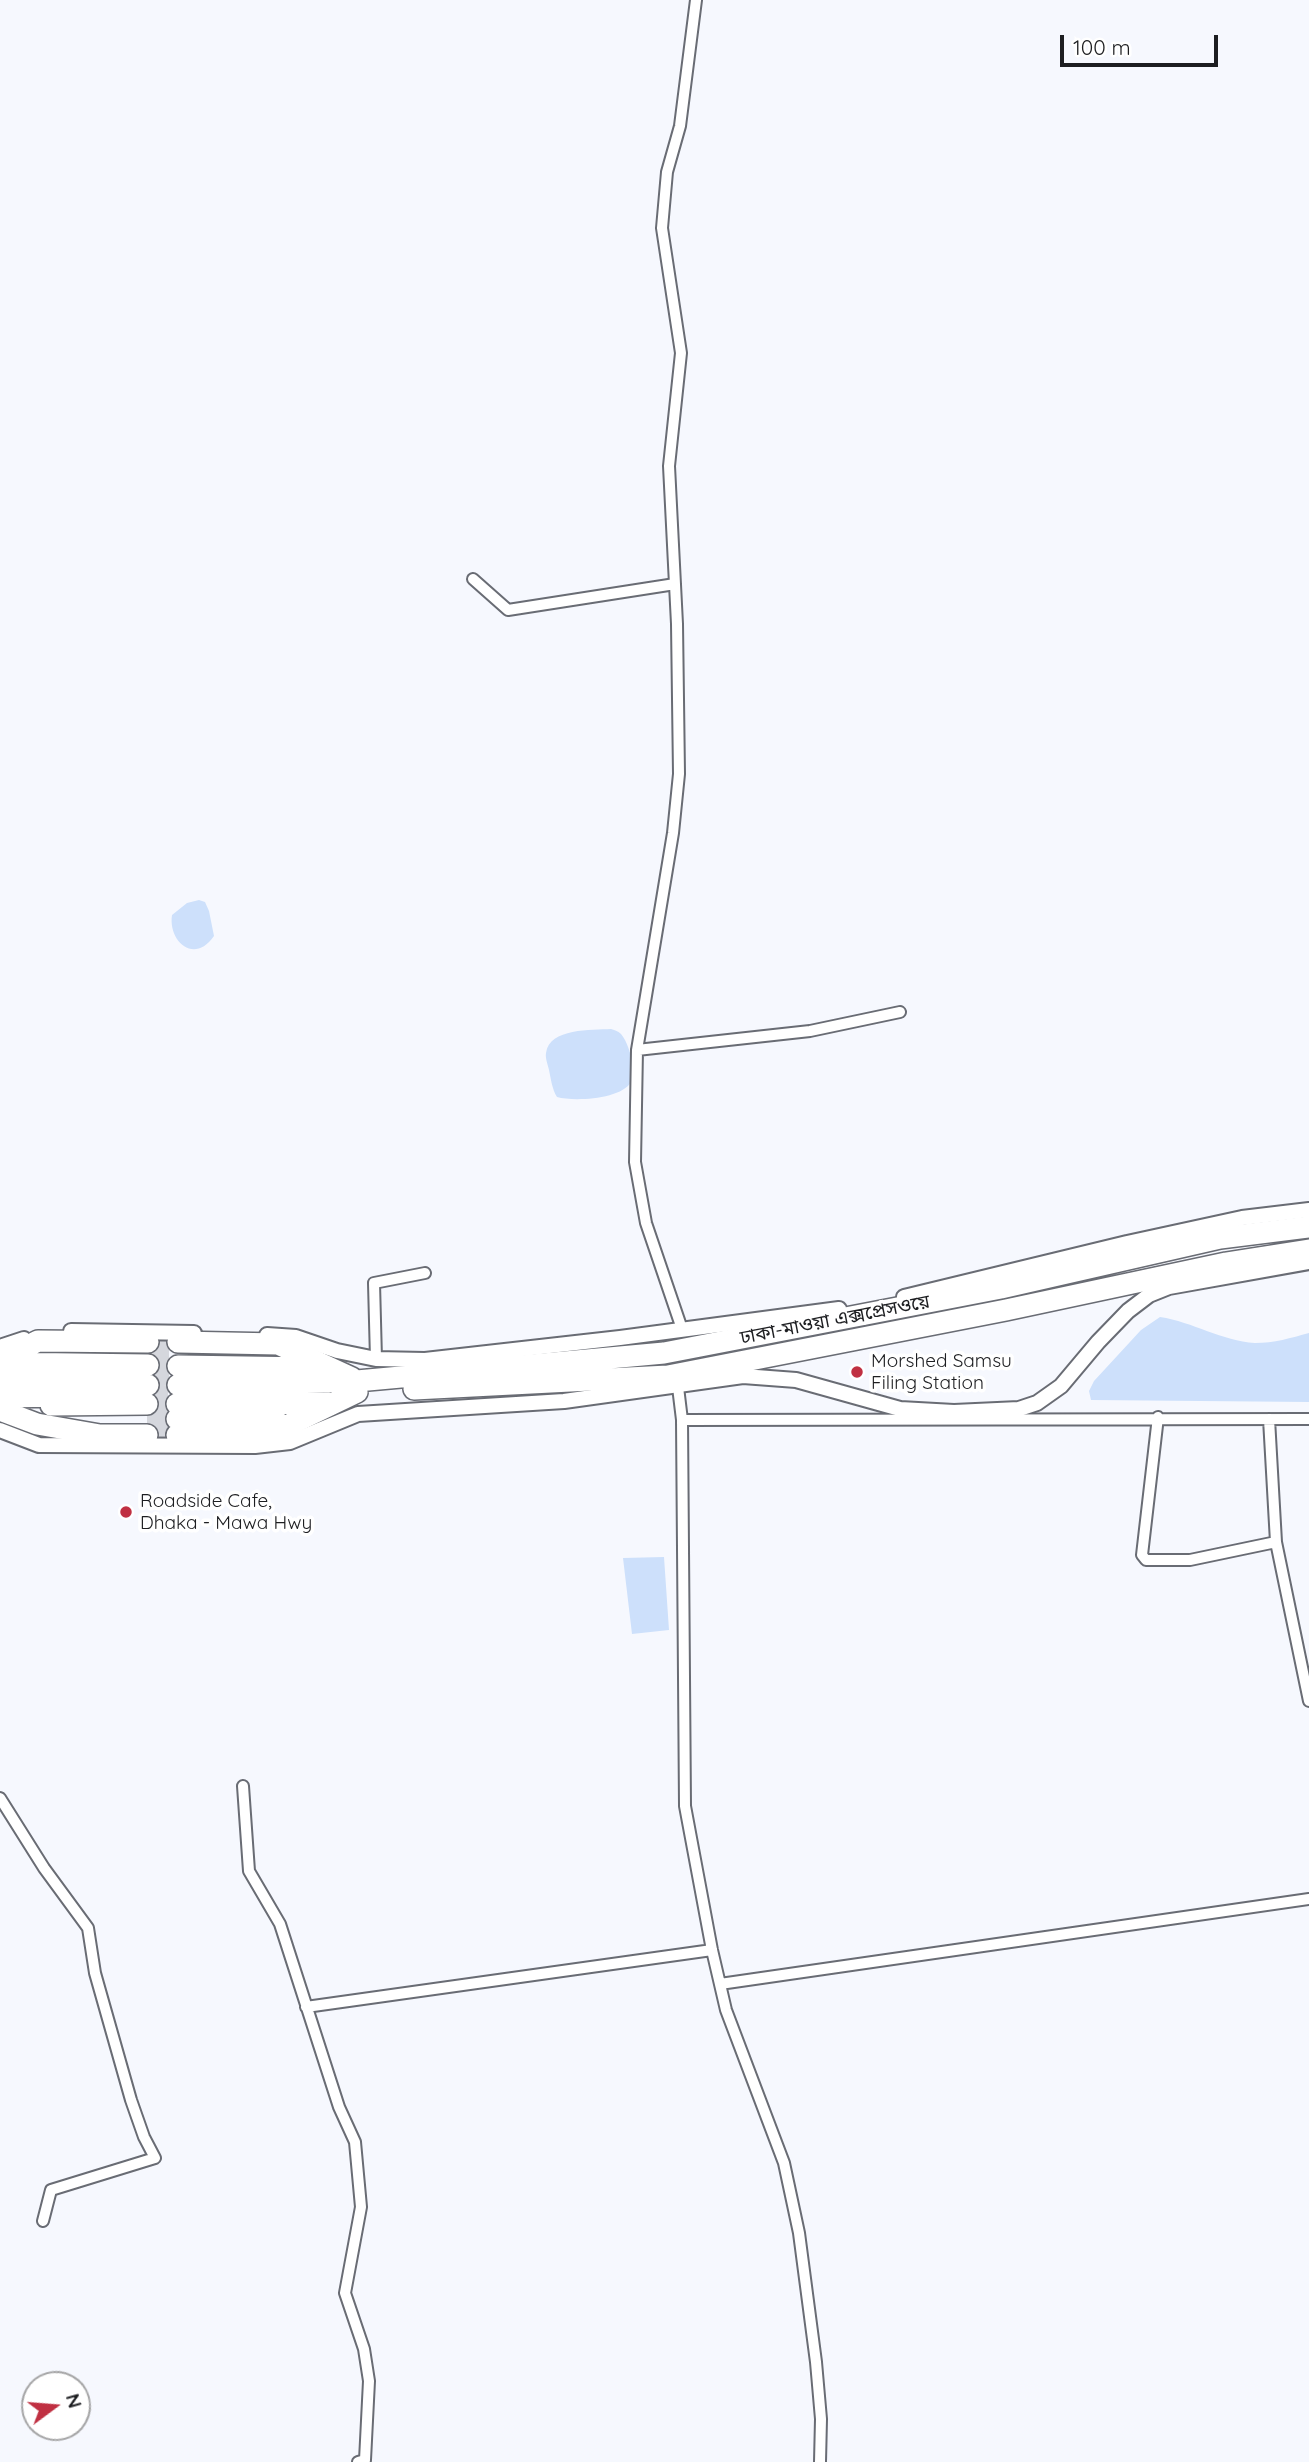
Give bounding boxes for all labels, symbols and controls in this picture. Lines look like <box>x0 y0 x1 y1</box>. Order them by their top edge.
scale bar <box>1064 21 1222 65</box>
text: 100 m <box>1073 34 1131 60</box>
street label: ঢাকা-মাওয়া এক্সপ্রেসওয়ে <box>738 1290 932 1350</box>
place label: Morshed Samsu Filing Station <box>871 1350 1012 1394</box>
marker: Morshed Samsu Filing Station <box>849 1364 865 1380</box>
place label: Roadside Cafe, Dhaka - Mawa Hwy <box>140 1490 312 1534</box>
marker: Roadside Cafe, Dhaka - Mawa Hwy <box>118 1504 134 1520</box>
north arrow <box>21 2371 91 2441</box>
text: N <box>61 2391 88 2411</box>

